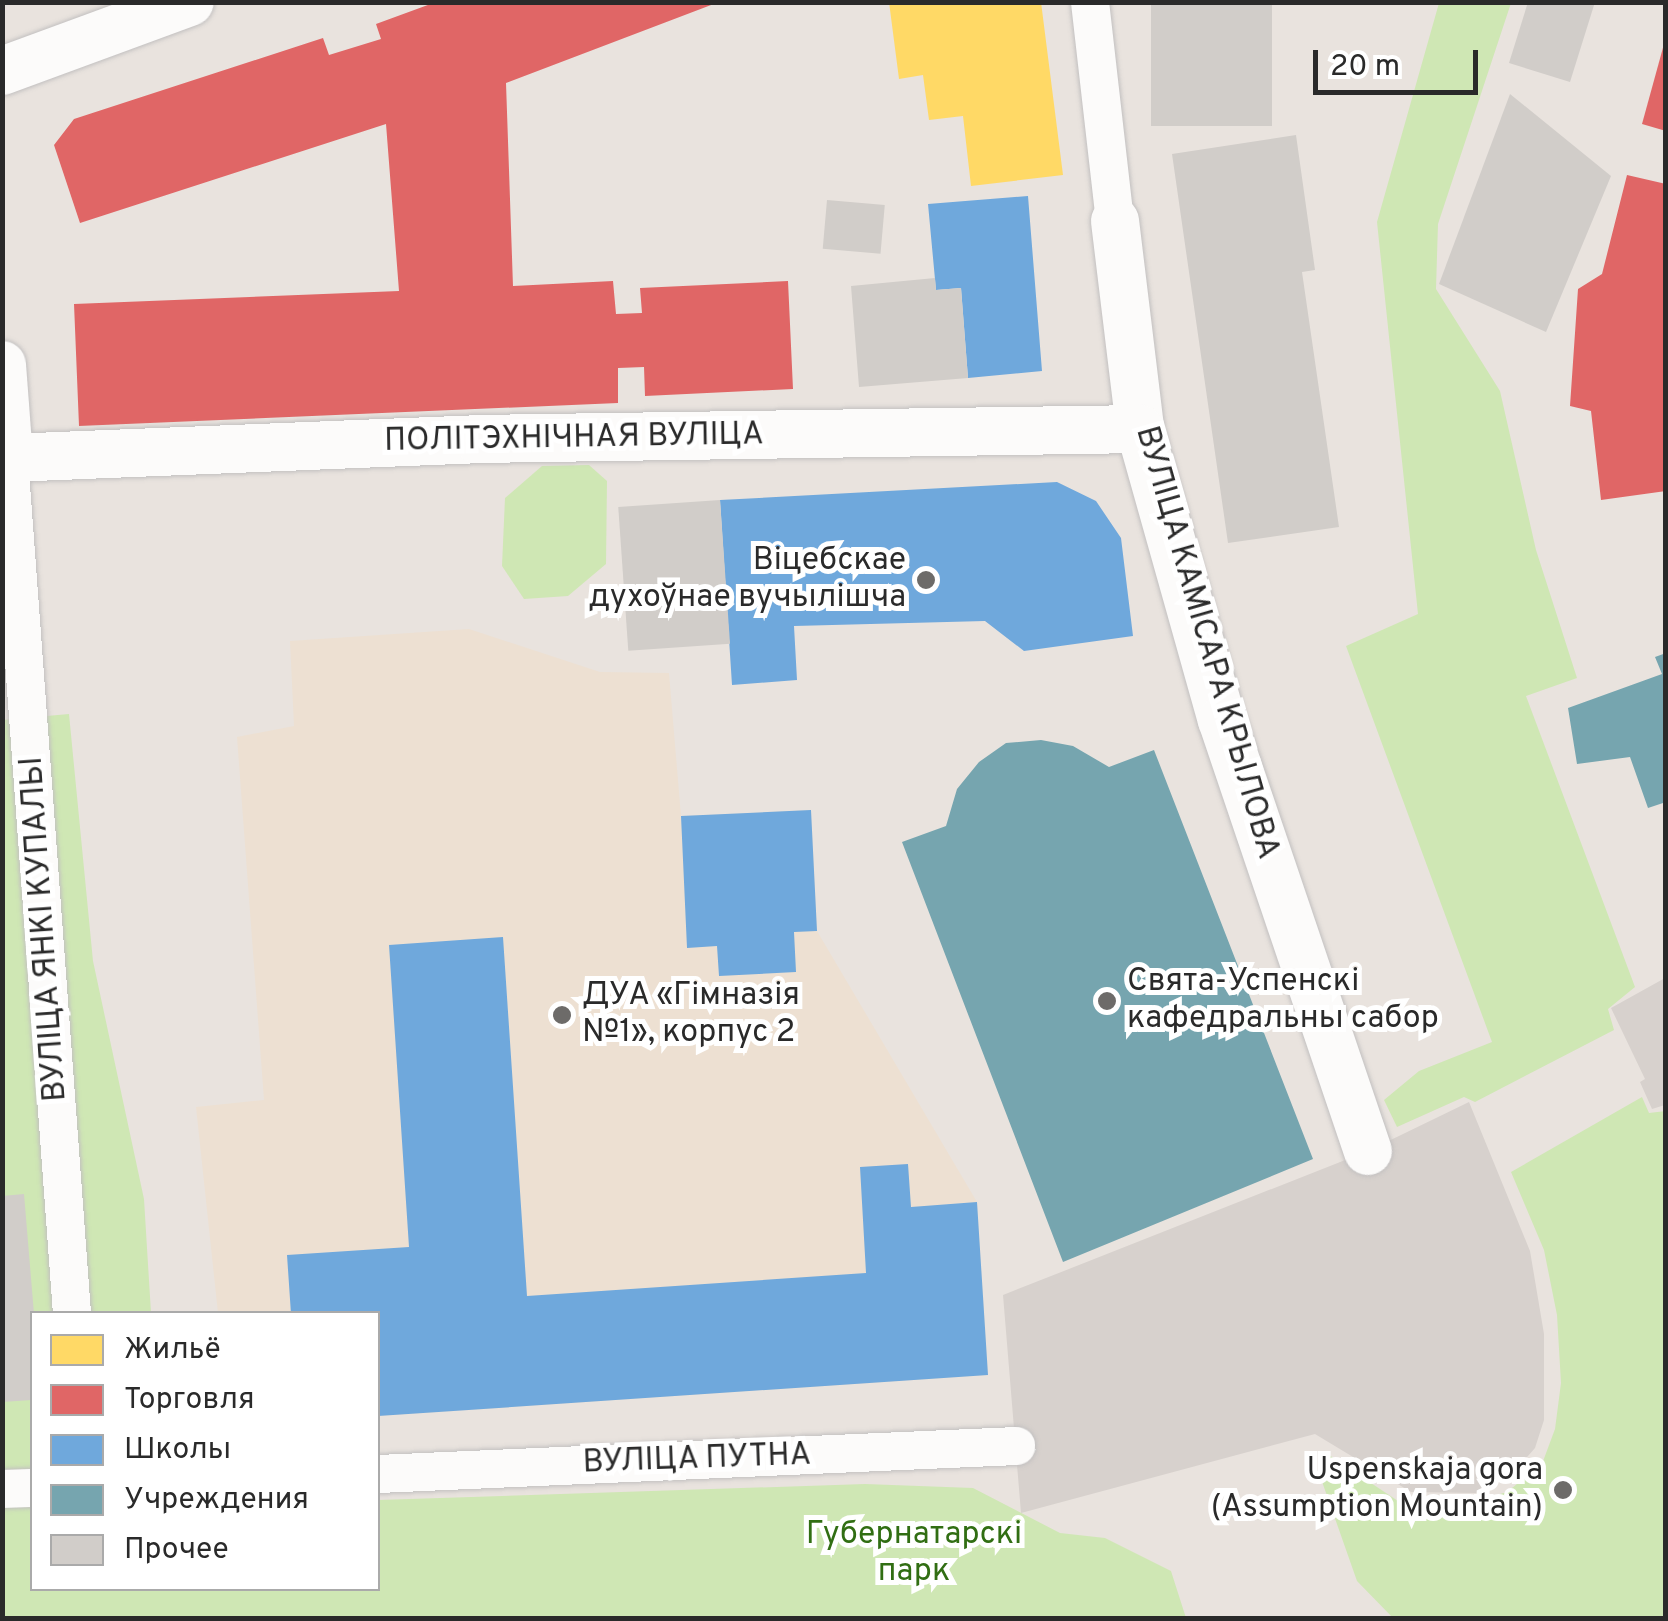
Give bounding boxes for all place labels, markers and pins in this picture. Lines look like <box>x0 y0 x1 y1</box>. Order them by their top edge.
place label: Віцебскае духоўнае вучылішча <box>589 543 906 618</box>
marker: Віцебскае духоўнае вучылішча <box>915 569 937 591</box>
place label: Свята-Успенскі кафедральны сабор <box>1127 964 1439 1039</box>
place label: ДУА «Гімназія №1», корпус 2 <box>582 978 801 1053</box>
marker: Свята-Успенскі кафедральны сабор <box>1096 990 1118 1012</box>
marker: ДУА «Гімназія №1», корпус 2 <box>551 1004 573 1026</box>
place label: Uspenskaja gora (Assumption Mountain) <box>1211 1453 1543 1528</box>
marker: Uspenskaja gora (Assumption Mountain) <box>1552 1479 1574 1501</box>

